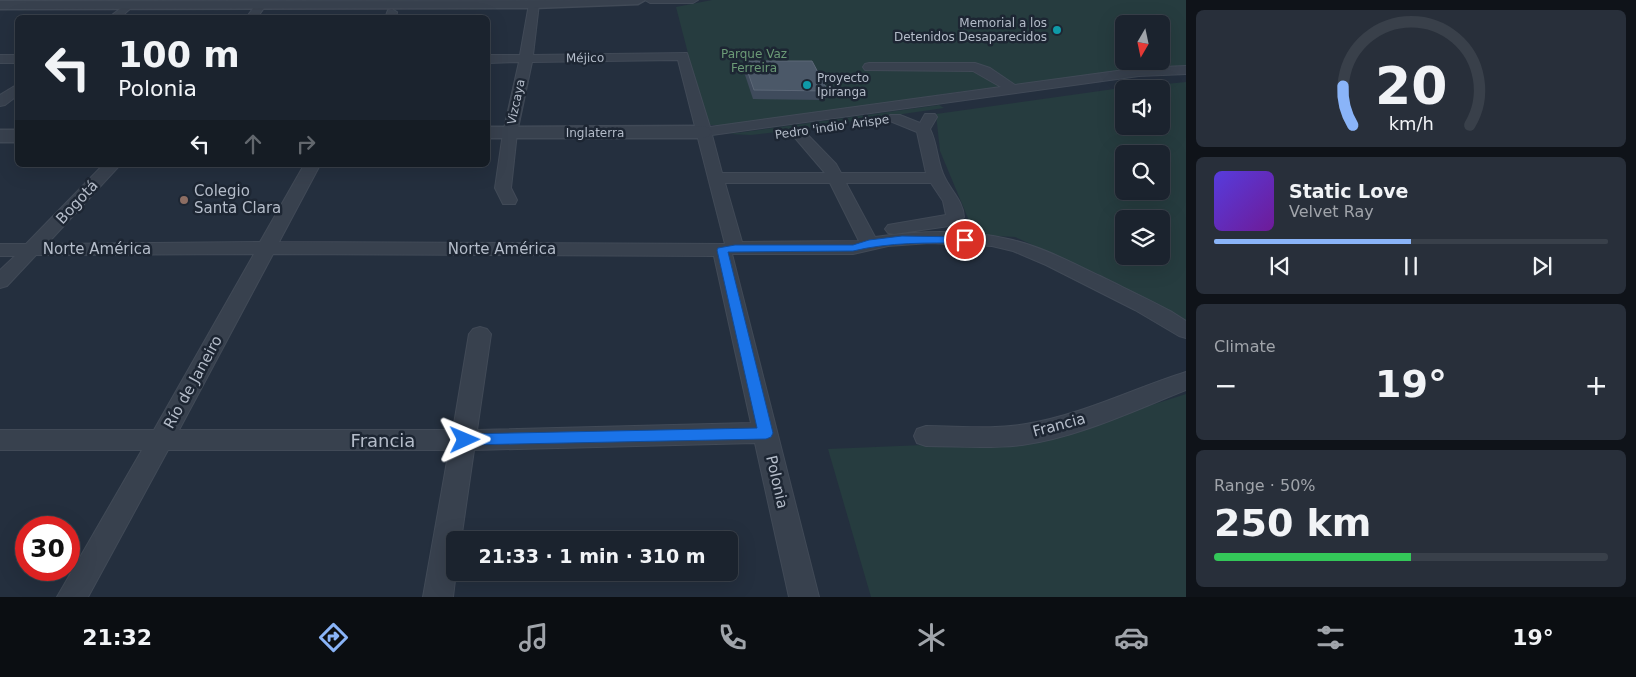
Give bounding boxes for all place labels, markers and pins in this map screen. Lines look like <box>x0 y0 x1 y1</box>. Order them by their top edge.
place label: Memorial a los Detenidos Desaparecidos <box>894 16 1047 44</box>
marker: Memorial a los Detenidos Desaparecidos <box>1051 24 1063 36</box>
place label: Proyecto Ipiranga <box>817 71 869 99</box>
marker: Proyecto Ipiranga <box>801 79 813 91</box>
place label: Colegio Santa Clara <box>194 182 281 217</box>
marker: Colegio Santa Clara <box>178 194 190 206</box>
pin <box>944 219 986 261</box>

